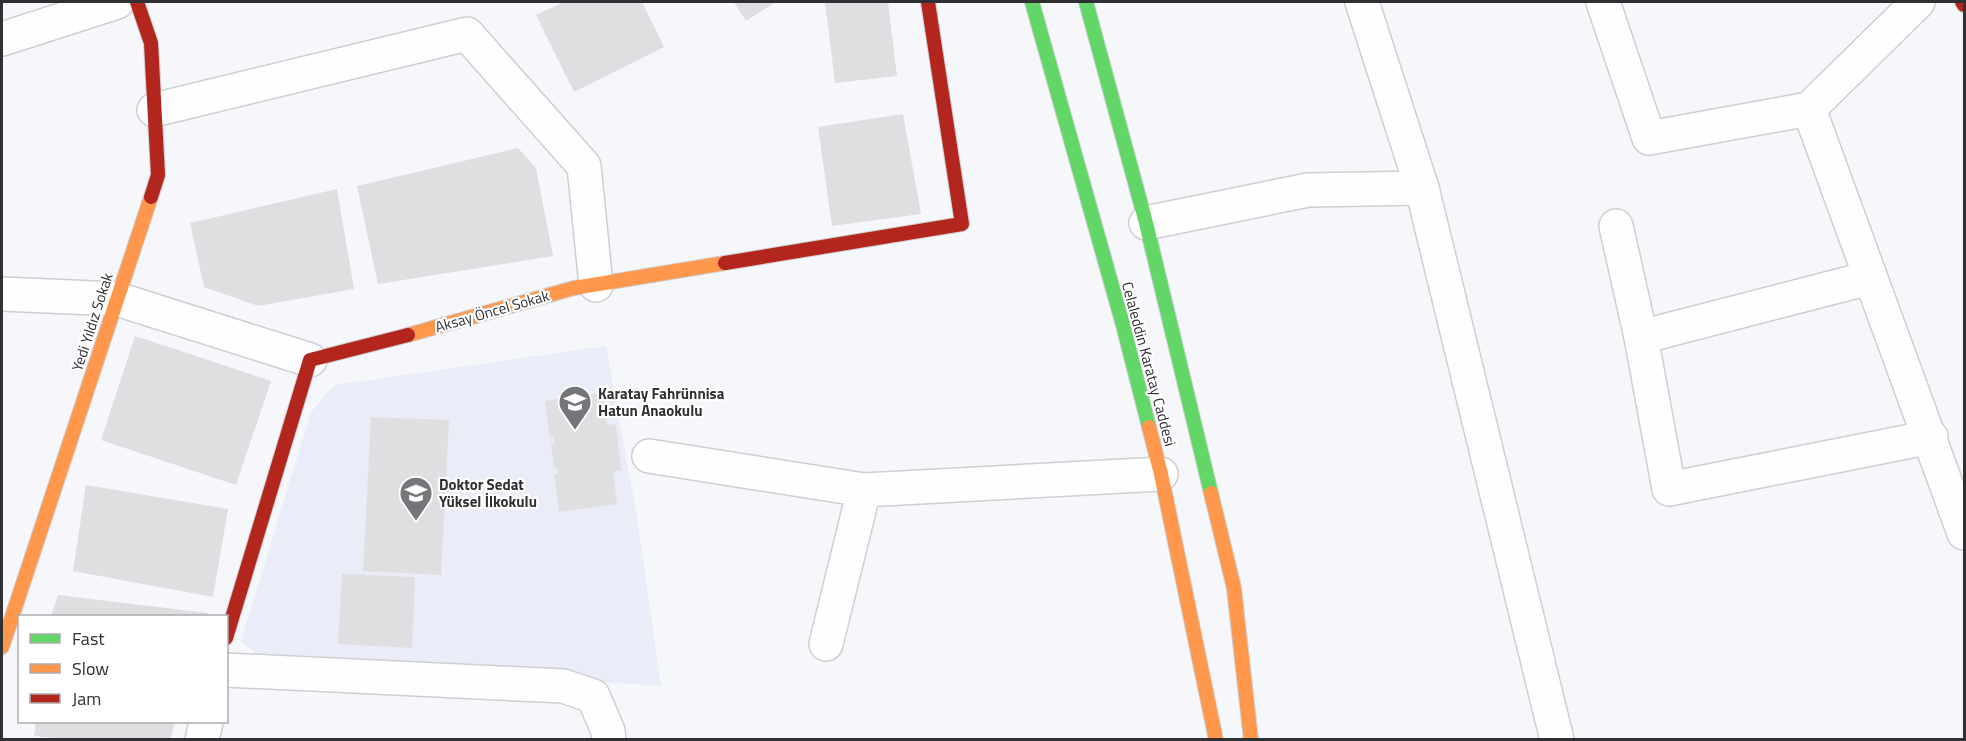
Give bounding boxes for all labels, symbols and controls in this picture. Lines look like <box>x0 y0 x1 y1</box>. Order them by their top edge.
street label: Yedi Yıldız Sokak <box>65 270 119 374</box>
street label: Celaleddin Karatay Caddesi <box>1116 279 1182 449</box>
street label: Aksay Öncel Sokak <box>432 284 552 338</box>
place label: Karatay Fahrünnisa Hatun Anaokulu <box>598 382 725 422</box>
school or university icon: Karatay Fahrünnisa Hatun Anaokulu <box>557 384 593 431</box>
place label: Doktor Sedat Yüksel İlkokulu <box>439 473 537 513</box>
school or university icon: Doktor Sedat Yüksel İlkokulu <box>398 475 434 522</box>
legend <box>18 615 228 723</box>
text: Fast <box>72 625 105 652</box>
text: Slow <box>72 655 109 682</box>
text: Jam <box>72 685 101 712</box>

